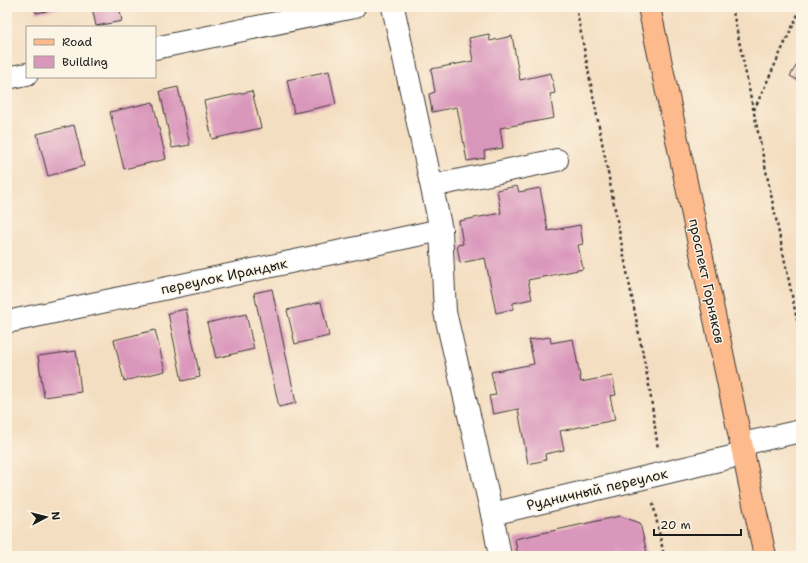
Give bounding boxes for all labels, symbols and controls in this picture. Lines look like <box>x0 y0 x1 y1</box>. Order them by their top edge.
legend <box>26 26 156 78</box>
text: Road <box>62 34 93 50</box>
text: Building <box>62 54 108 70</box>
street label: проспект Горняков <box>685 217 729 345</box>
street label: переулок Ирандык <box>159 254 289 298</box>
street label: Рудничный переулок <box>525 464 670 514</box>
north arrow <box>26 497 66 537</box>
text: N <box>47 511 63 521</box>
scale bar <box>654 511 741 537</box>
text: 20 m <box>660 517 691 533</box>

